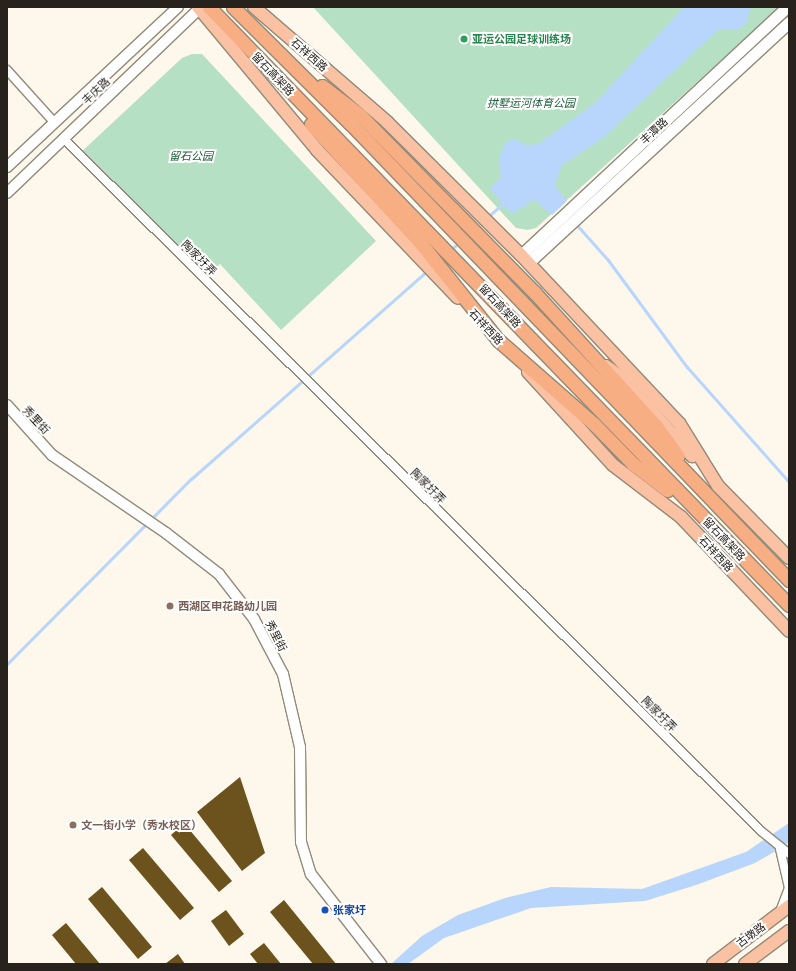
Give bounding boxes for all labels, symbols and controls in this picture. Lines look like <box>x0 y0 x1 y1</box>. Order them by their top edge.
place label: 亚运公园足球训练场 <box>472 32 571 46</box>
marker: 亚运公园足球训练场 <box>459 34 469 44</box>
street label: 石祥西路 <box>288 36 330 74</box>
street label: 留石高架路 <box>249 50 297 98</box>
street label: 丰庆路 <box>79 75 113 107</box>
park label: 拱墅运河体育公园 <box>487 96 575 110</box>
street label: 丰潭路 <box>637 115 671 147</box>
park label: 留石公园 <box>169 149 213 163</box>
street label: 陶家圩弄 <box>179 238 219 278</box>
street label: 留石高架路 <box>476 281 524 331</box>
street label: 石祥西路 <box>466 306 506 348</box>
street label: 秀里街 <box>20 403 52 437</box>
street label: 陶家圩弄 <box>408 466 448 506</box>
street label: 留石高架路 <box>700 515 748 563</box>
street label: 石祥西路 <box>696 533 736 575</box>
place label: 西湖区申花路幼儿园 <box>178 599 277 613</box>
marker: 西湖区申花路幼儿园 <box>165 601 175 611</box>
street label: 秀里街 <box>263 618 289 654</box>
street label: 陶家圩弄 <box>639 694 679 734</box>
place label: 文一街小学（秀水校区） <box>81 818 202 832</box>
marker: 文一街小学（秀水校区） <box>68 820 78 830</box>
place label: 张家圩 <box>333 903 366 917</box>
marker: 张家圩 <box>320 905 330 915</box>
street label: 古墩路 <box>734 920 768 950</box>

